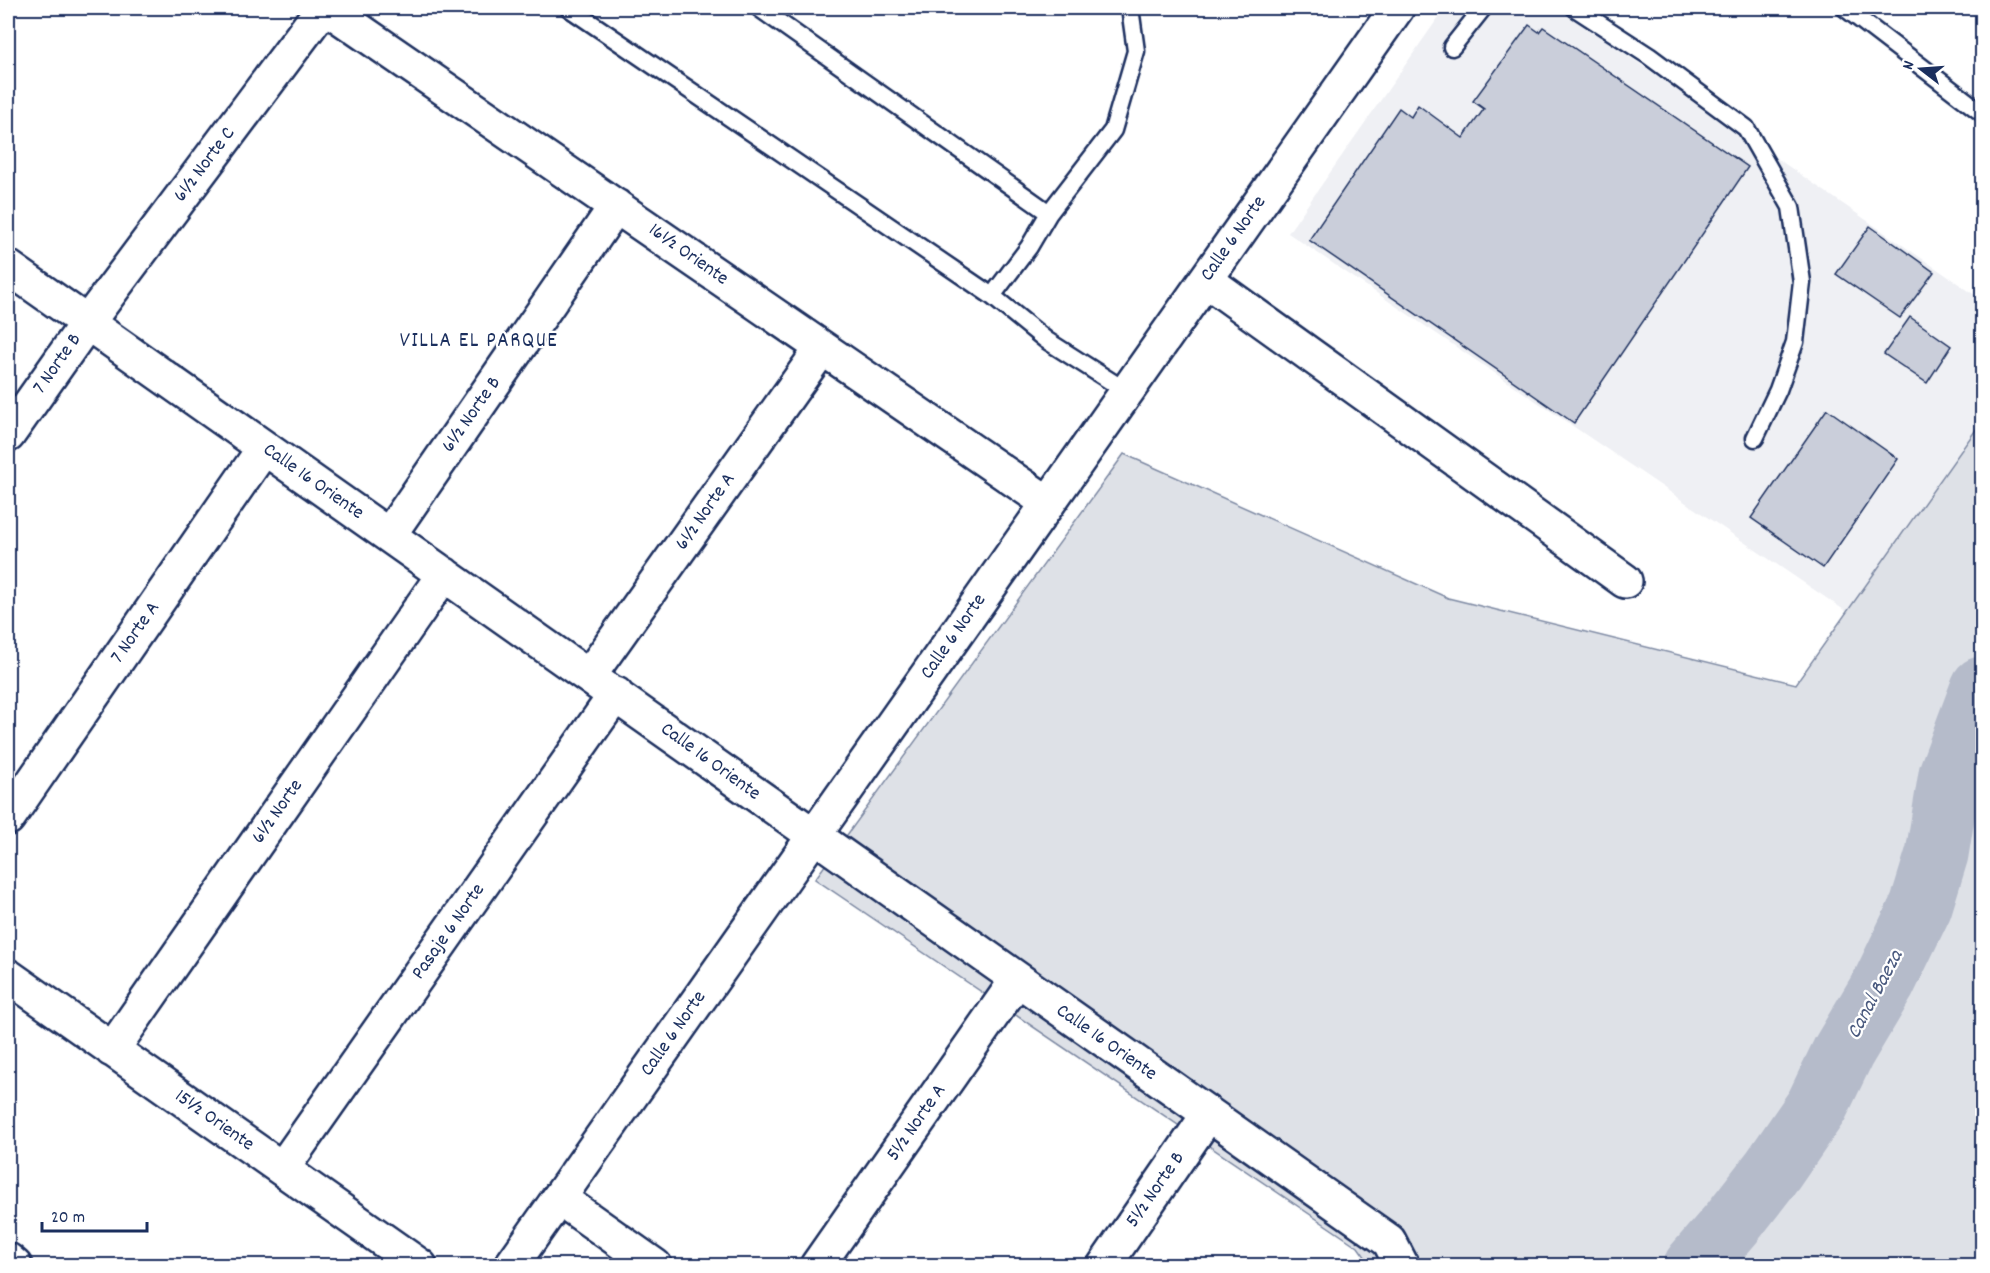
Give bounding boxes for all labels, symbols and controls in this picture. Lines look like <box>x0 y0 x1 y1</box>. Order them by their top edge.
north arrow <box>1891 39 1951 99</box>
text: N <box>1897 58 1921 72</box>
street label: 6½ Norte C <box>167 121 243 209</box>
street label: Calle 6 Norte <box>1194 190 1274 288</box>
street label: 16½ Oriente <box>642 217 734 293</box>
district label: VILLA EL PARQUE <box>400 327 558 357</box>
street label: 7 Norte B <box>27 328 89 400</box>
street label: 6½ Norte B <box>435 371 509 459</box>
street label: Calle 16 Oriente <box>257 437 369 527</box>
street label: 6½ Norte A <box>669 467 743 556</box>
street label: Calle 6 Norte <box>914 588 994 686</box>
street label: 7 Norte A <box>104 596 168 670</box>
street label: Calle 16 Oriente <box>654 716 766 808</box>
street label: 6½ Norte <box>245 774 311 850</box>
street label: Pasaje 6 Norte <box>406 878 493 986</box>
water label: Canal Baeza <box>1840 944 1912 1045</box>
street label: Calle 6 Norte <box>634 985 714 1083</box>
street label: Calle 16 Oriente <box>1050 998 1162 1088</box>
street label: 5½ Norte A <box>880 1079 954 1167</box>
street label: 15½ Oriente <box>168 1083 260 1159</box>
street label: 5½ Norte B <box>1120 1146 1192 1234</box>
scale bar <box>42 1195 147 1233</box>
text: 20 m <box>51 1206 85 1231</box>

